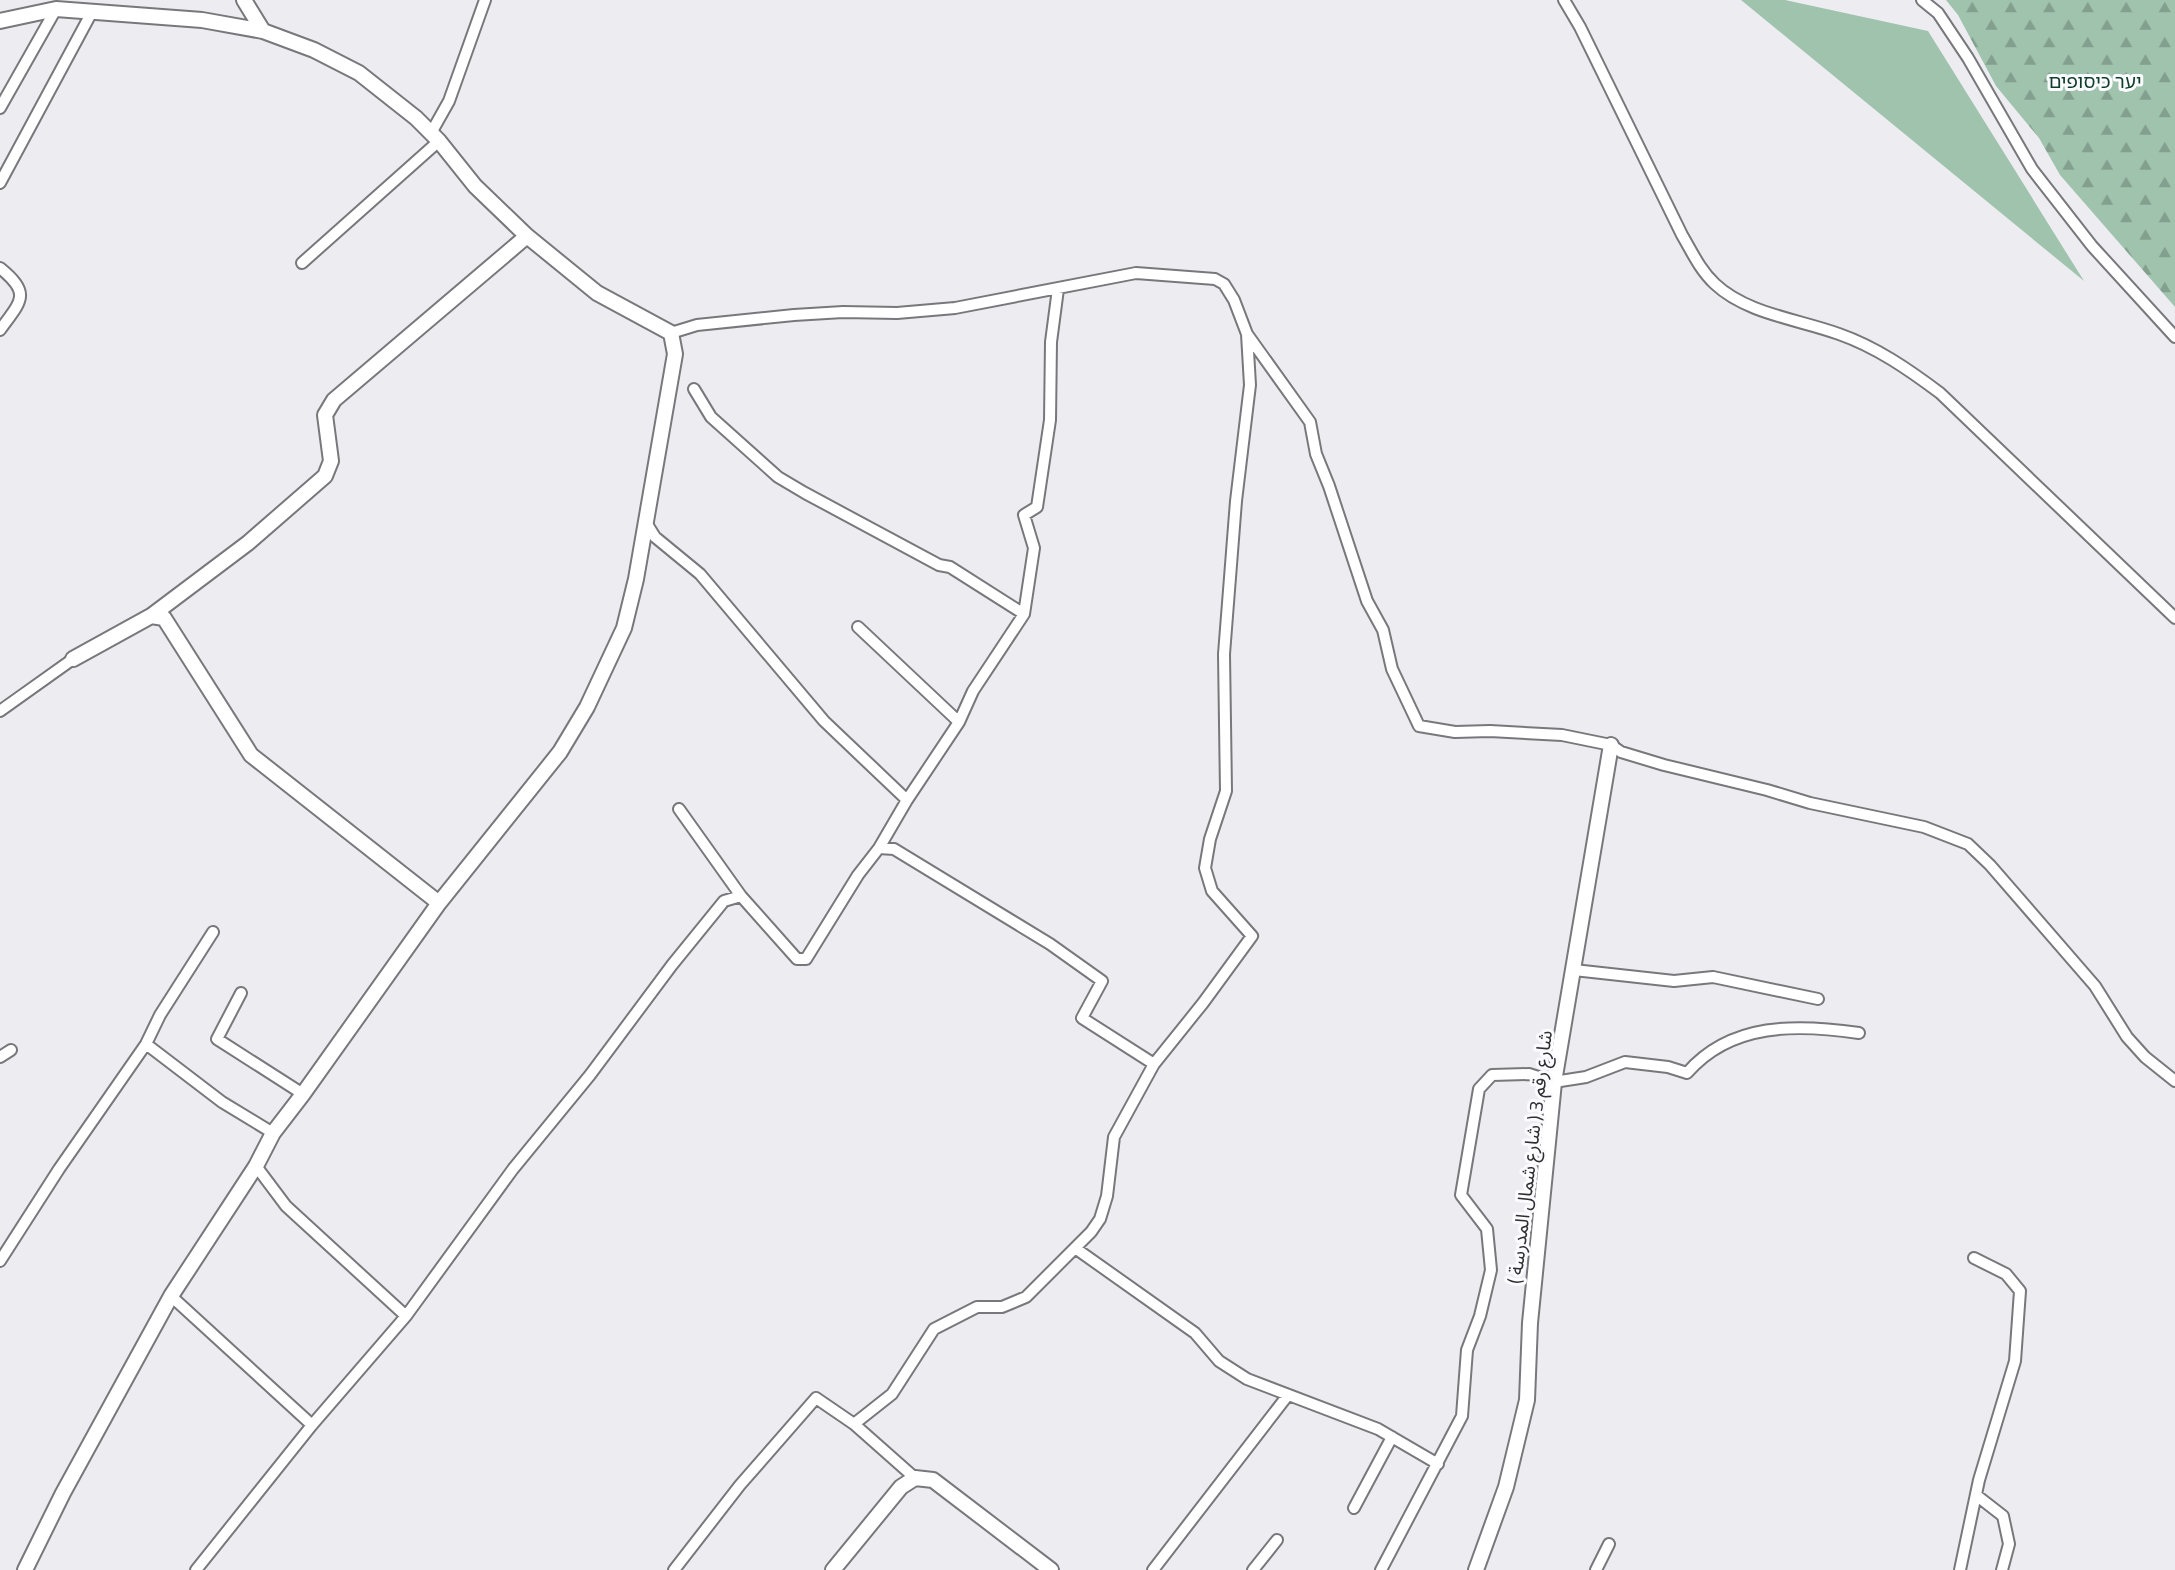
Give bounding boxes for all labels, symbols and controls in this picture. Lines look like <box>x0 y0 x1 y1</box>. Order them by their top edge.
park label: יער כיסופים <box>2048 66 2142 95</box>
street label: شارع رقم 3 ( شارع شمال المدرسة ) <box>1499 1029 1560 1286</box>

